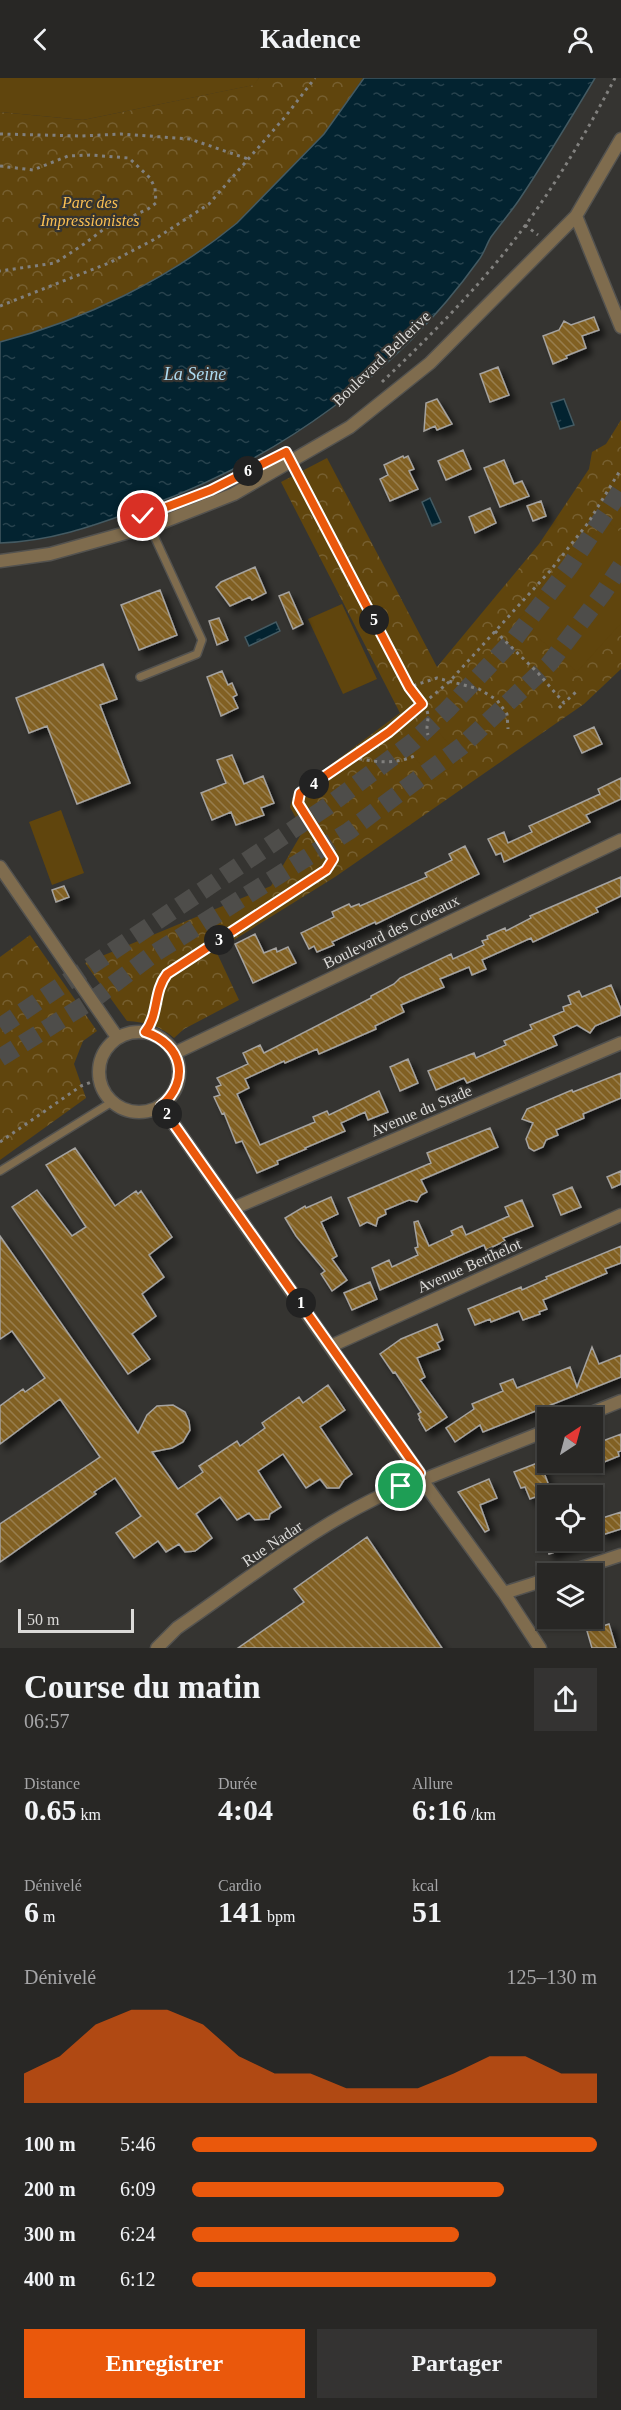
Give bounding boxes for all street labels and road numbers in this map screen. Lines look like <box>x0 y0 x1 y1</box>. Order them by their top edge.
street label: Boulevard Bellerive <box>329 307 434 409</box>
street label: Boulevard des Coteaux <box>320 891 462 972</box>
street label: Avenue du Stade <box>368 1082 474 1139</box>
street label: Avenue Berthelot <box>415 1235 524 1296</box>
street label: Rue Nadar <box>239 1517 306 1570</box>

